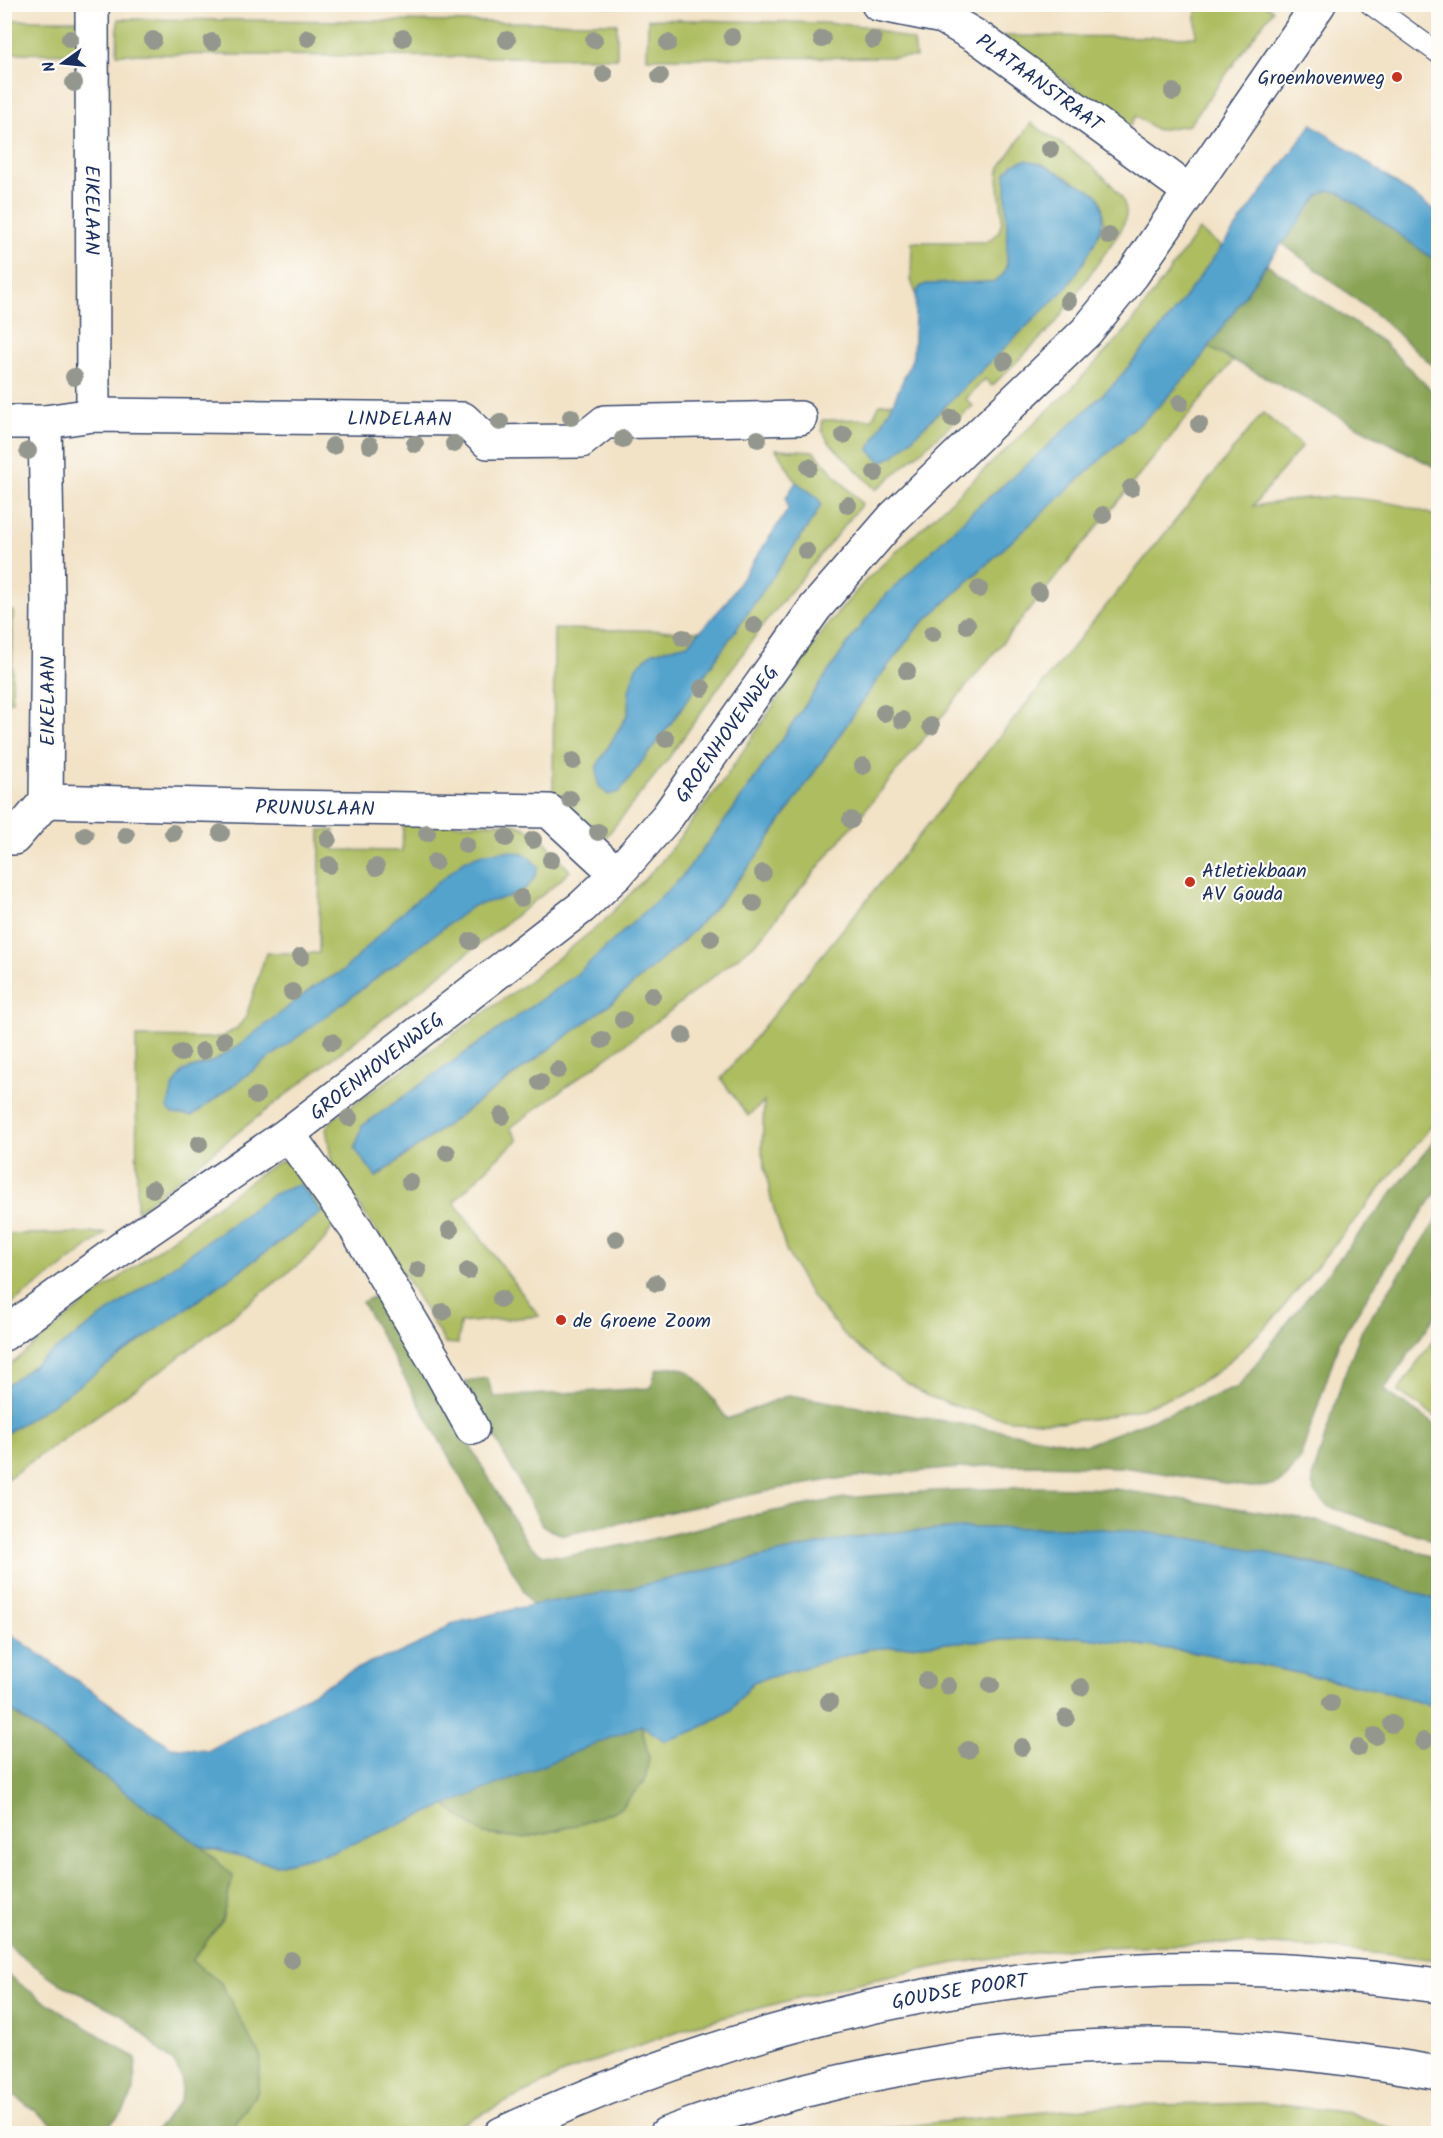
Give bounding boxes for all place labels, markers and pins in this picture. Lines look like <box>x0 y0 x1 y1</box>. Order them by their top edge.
place label: Groenhovenweg <box>1258 63 1385 95</box>
marker: Groenhovenweg <box>1390 70 1404 84</box>
place label: Atletiekbaan AV Gouda <box>1202 856 1307 911</box>
marker: Atletiekbaan AV Gouda <box>1183 875 1197 889</box>
place label: de Groene Zoom <box>573 1306 711 1338</box>
marker: de Groene Zoom <box>554 1313 568 1327</box>

